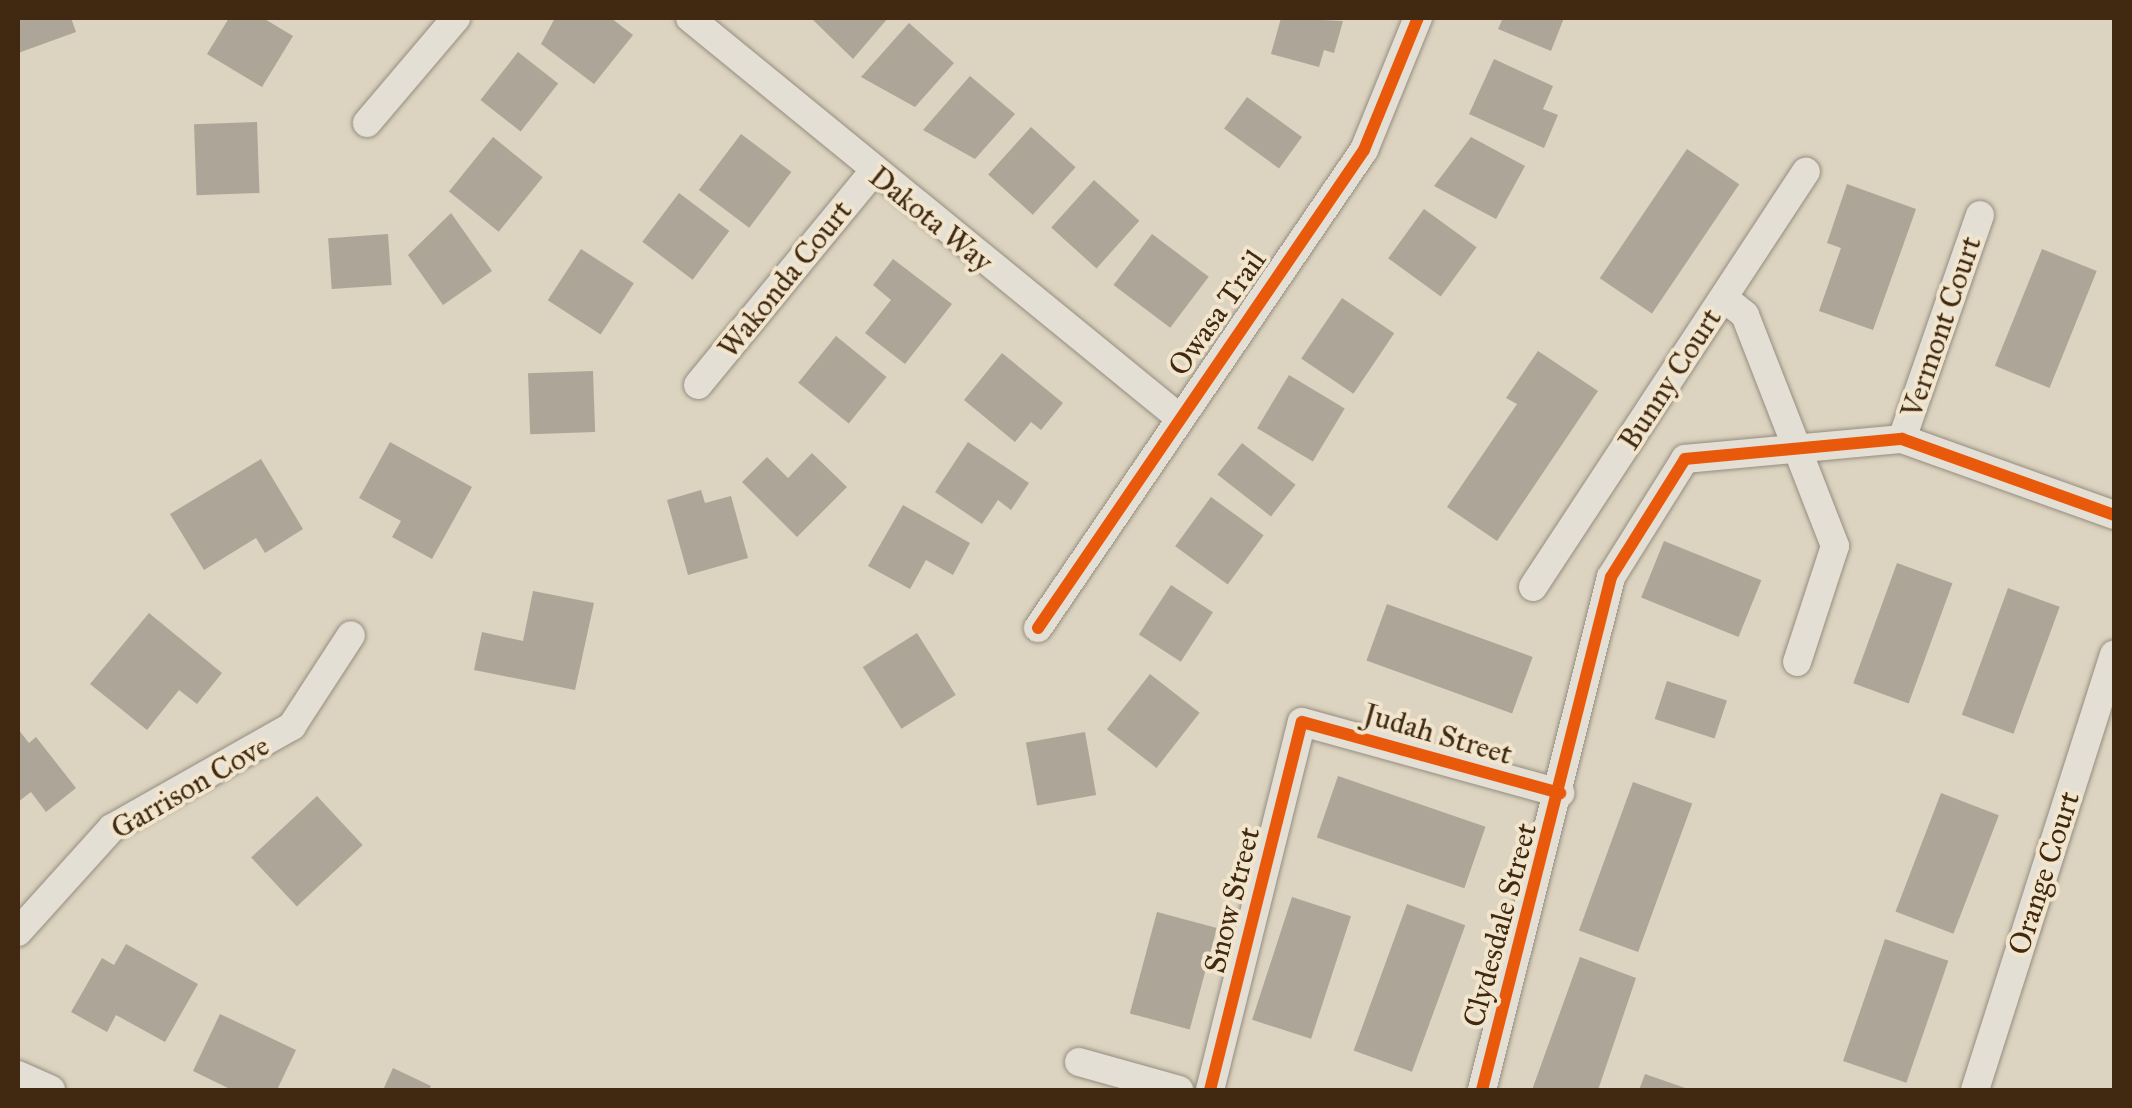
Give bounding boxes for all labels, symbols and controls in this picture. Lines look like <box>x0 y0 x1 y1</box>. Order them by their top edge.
street label: Dakota Way <box>862 158 1000 280</box>
street label: Wakonda Court <box>710 193 860 365</box>
street label: Vermont Court <box>1893 231 1989 423</box>
street label: Owasa Trail <box>1161 243 1273 383</box>
street label: Bunny Court <box>1611 301 1729 457</box>
street label: Judah Street <box>1360 696 1516 772</box>
street label: Garrison Cove <box>105 727 275 847</box>
street label: Orange Court <box>2001 787 2087 959</box>
street label: Clydesdale Street <box>1455 819 1545 1031</box>
street label: Snow Street <box>1196 823 1268 977</box>

